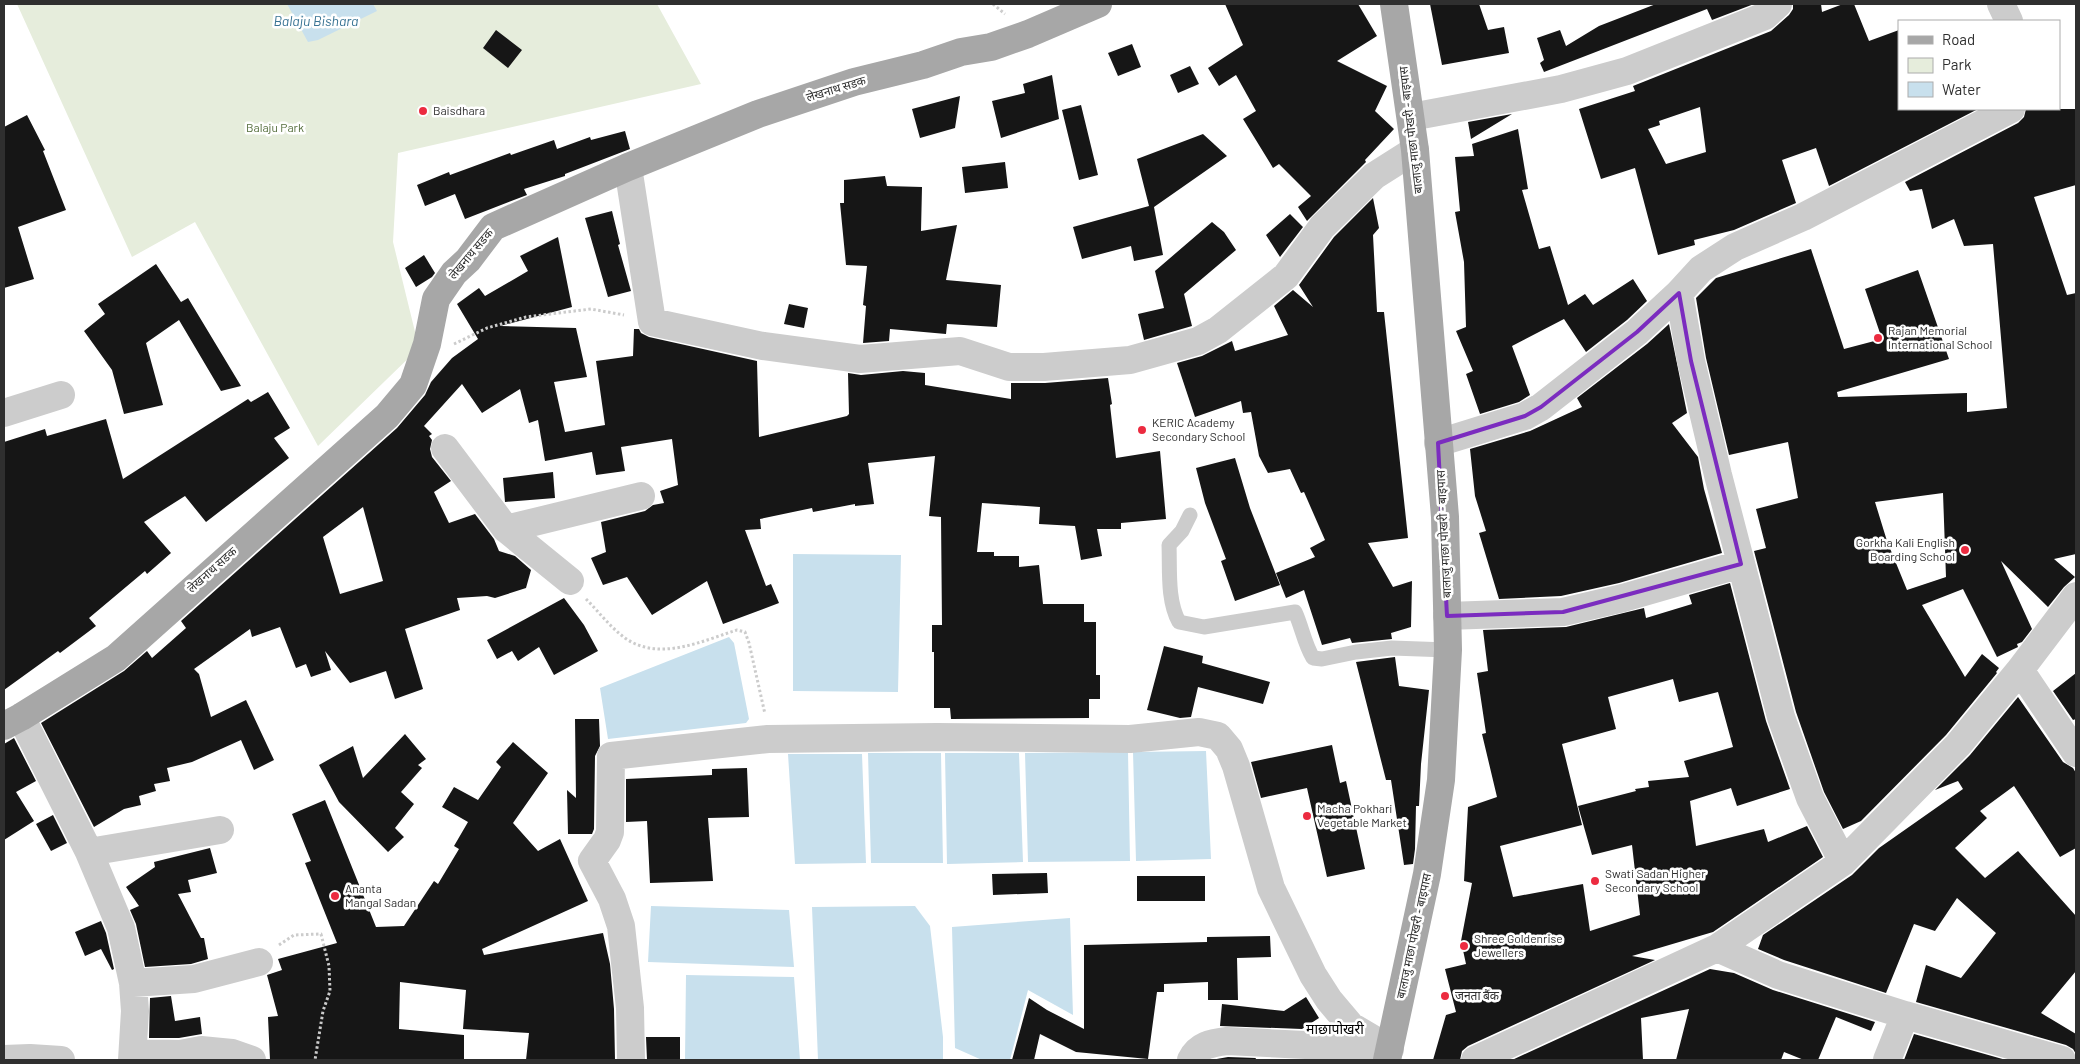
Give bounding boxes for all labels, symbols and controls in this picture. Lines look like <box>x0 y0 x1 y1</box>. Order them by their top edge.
water label: Balaju Bishara <box>274 12 358 29</box>
legend <box>1898 20 2060 110</box>
text: Road <box>1942 30 1975 48</box>
text: Park <box>1942 55 1972 73</box>
street label: बालाजु माछा पोखरी - बाइपास <box>1395 65 1427 194</box>
street label: लेखनाथ सडक <box>804 72 868 104</box>
text: Water <box>1942 80 1981 98</box>
place label: Baisdhara <box>433 103 485 117</box>
marker: Baisdhara <box>417 105 429 117</box>
park label: Balaju Park <box>246 120 304 134</box>
street label: लेखनाथ सडक <box>445 225 496 281</box>
place label: Rajan Memorial International School <box>1888 323 1992 351</box>
marker: Rajan Memorial International School <box>1872 332 1884 344</box>
place label: KERIC Academy Secondary School <box>1152 415 1245 443</box>
marker: KERIC Academy Secondary School <box>1136 424 1148 436</box>
street label: बालाजु माछा पोखरी - बाइपास <box>1433 469 1455 598</box>
place label: Gorkha Kali English Boarding School <box>1856 535 1955 563</box>
street label: लेखनाथ सडक <box>184 543 239 595</box>
marker: Gorkha Kali English Boarding School <box>1959 544 1971 556</box>
place label: Macha Pokhari Vegetable Market <box>1317 801 1407 829</box>
marker: Macha Pokhari Vegetable Market <box>1301 810 1313 822</box>
place label: Swati Sadan Higher Secondary School <box>1605 866 1706 894</box>
street label: बालाजु माछा पोखरी - बाइपास <box>1393 871 1435 1000</box>
marker: Swati Sadan Higher Secondary School <box>1589 875 1601 887</box>
place label: Ananta Mangal Sadan <box>345 881 416 909</box>
marker: Ananta Mangal Sadan <box>329 890 341 902</box>
place label: Shree Goldenrise Jewellers <box>1474 931 1563 959</box>
marker: Shree Goldenrise Jewellers <box>1458 940 1470 952</box>
place label: जनता बैंक <box>1455 988 1500 1002</box>
marker: जनता बैंक <box>1439 990 1451 1002</box>
district label: माछापोखरी <box>1306 1020 1364 1037</box>

